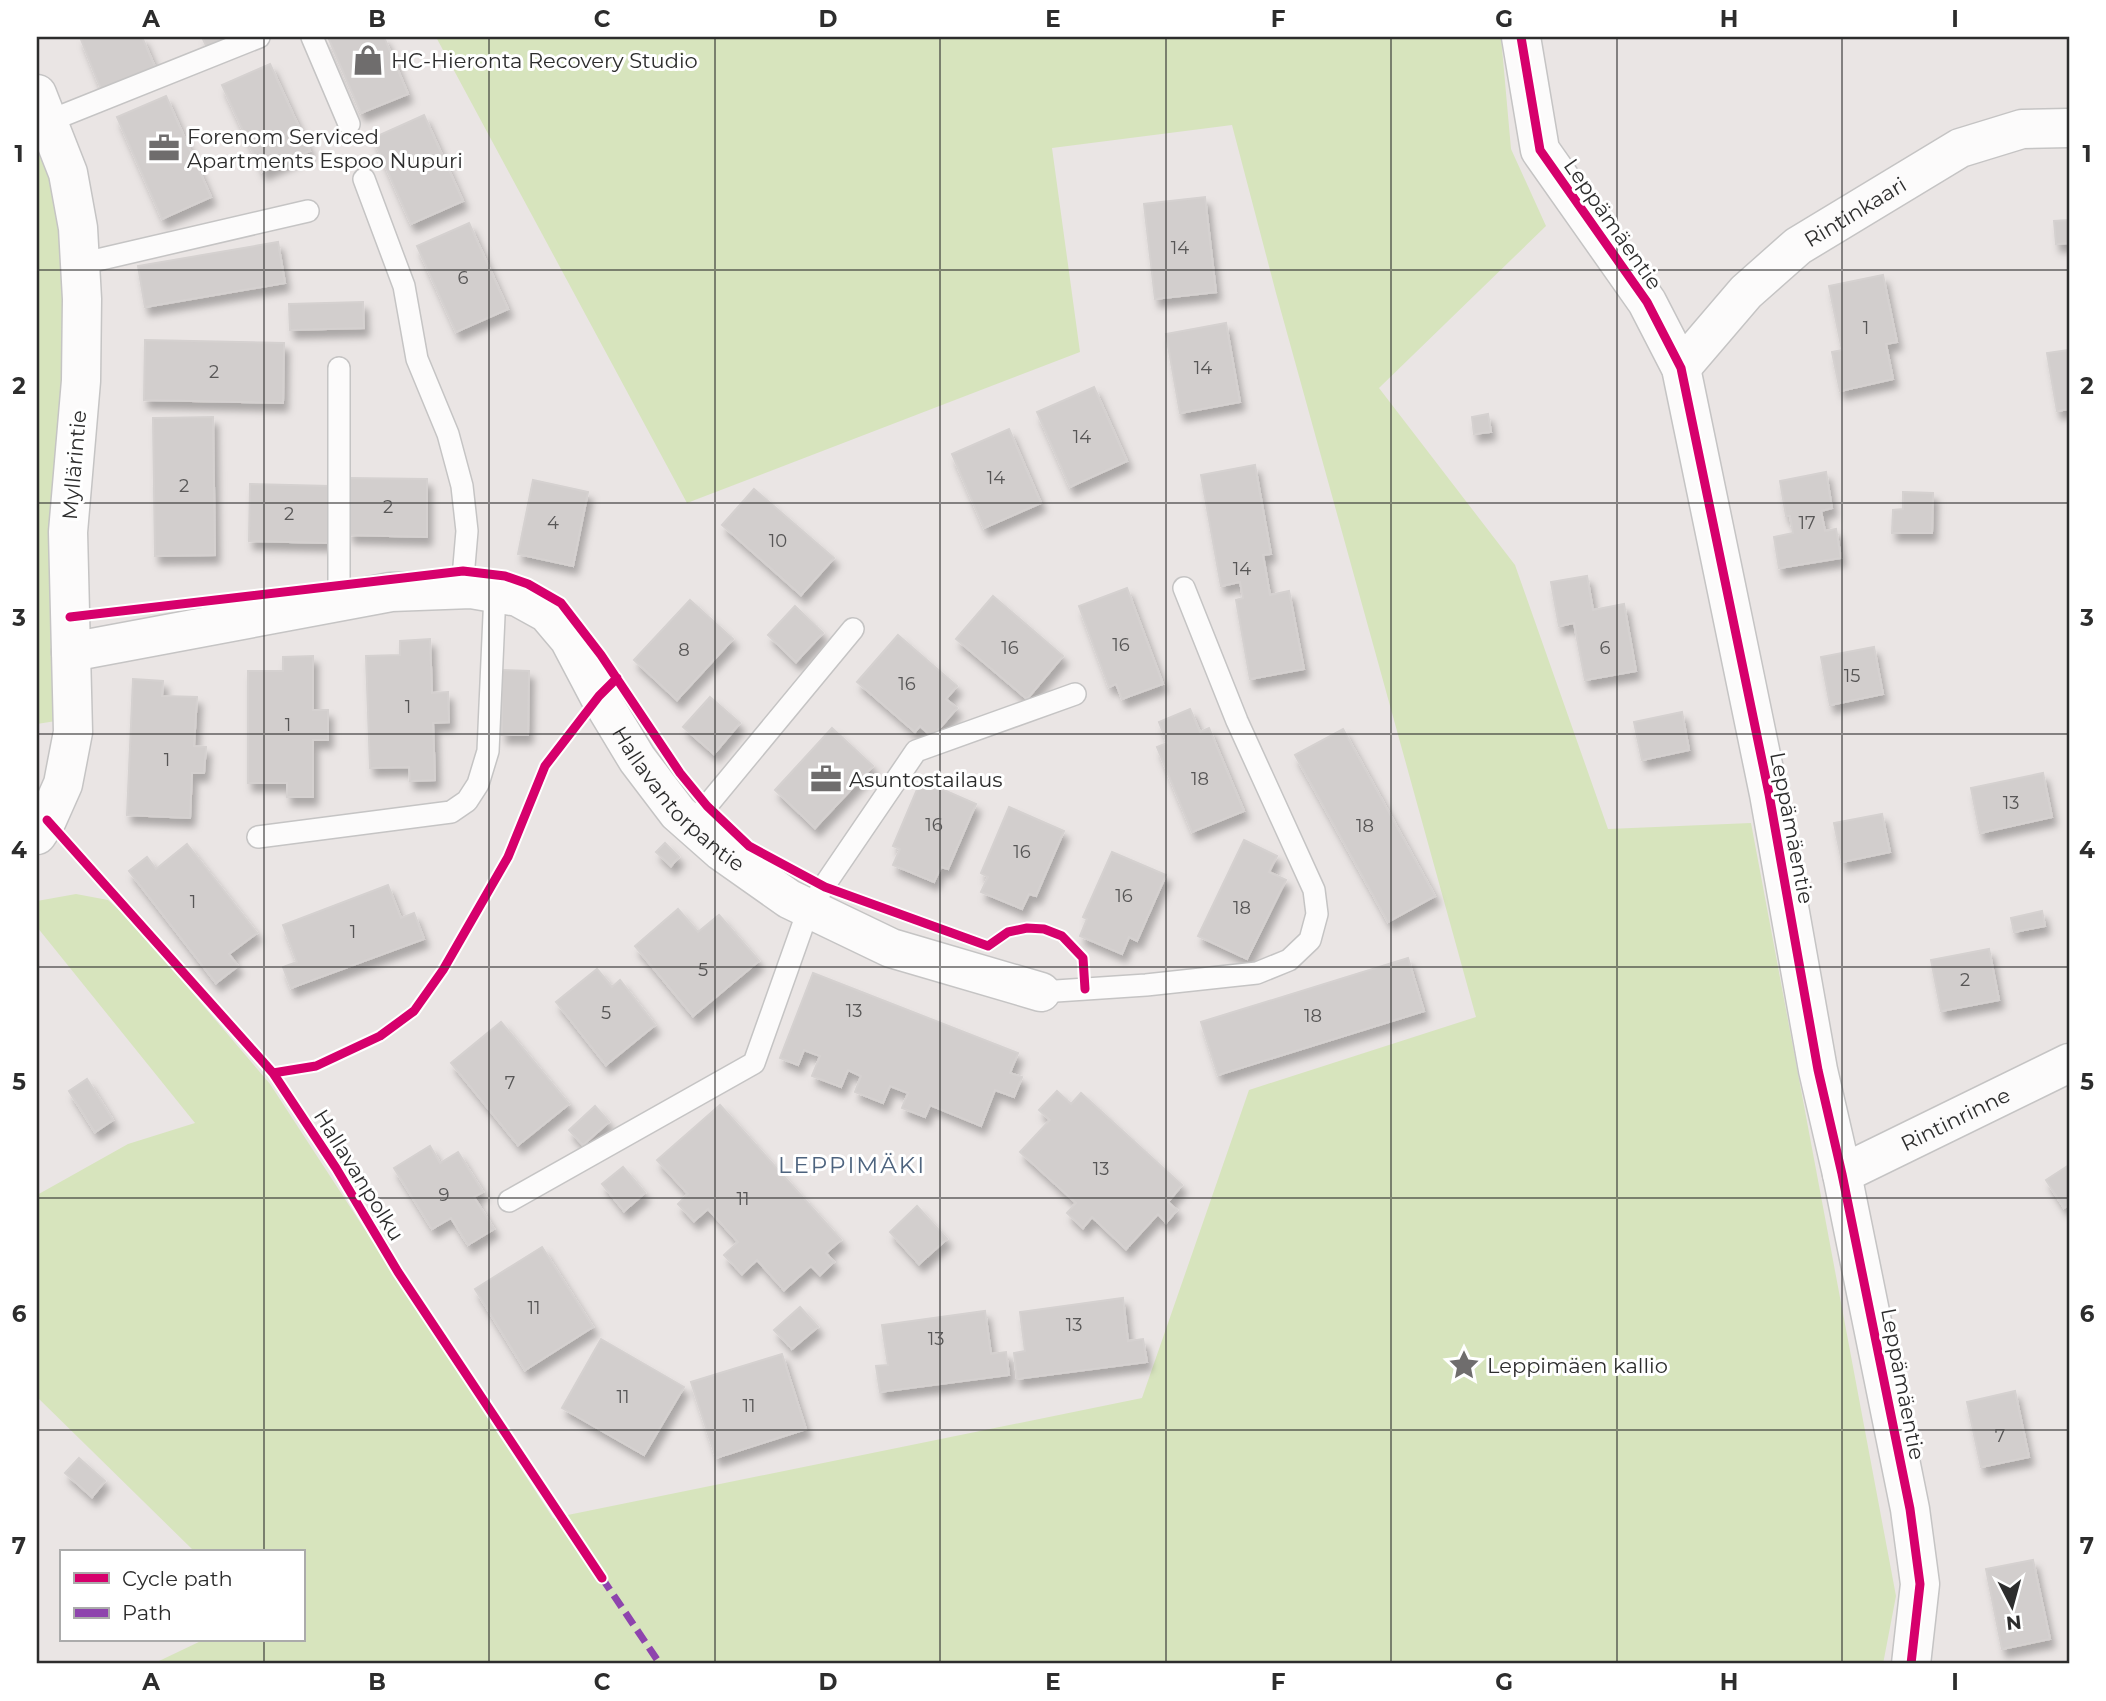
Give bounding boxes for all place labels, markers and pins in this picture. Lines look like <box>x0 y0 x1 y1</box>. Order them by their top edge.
shop icon: HC-Hieronta Recovery Studio <box>351 43 385 77</box>
place label: HC-Hieronta Recovery Studio <box>391 48 698 73</box>
place label: Forenom Serviced Apartments Espoo Nupuri <box>187 124 463 173</box>
office icon: Forenom Serviced Apartments Espoo Nupuri <box>147 131 181 165</box>
office icon: Asuntostailaus <box>809 762 843 796</box>
place label: Asuntostailaus <box>849 767 1003 792</box>
place icon: Leppimäen kallio <box>1447 1348 1481 1382</box>
place label: Leppimäen kallio <box>1487 1353 1668 1378</box>

